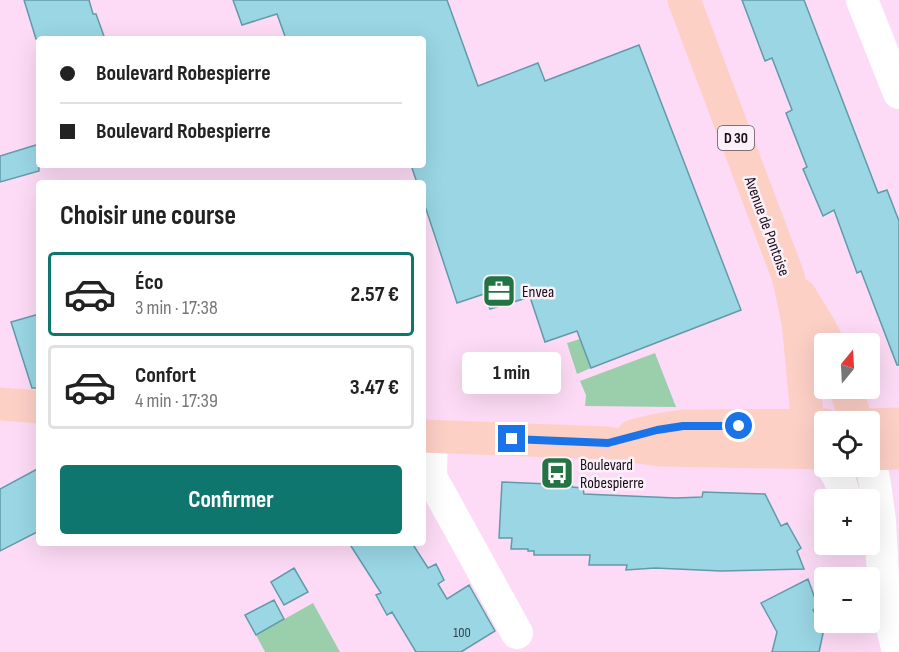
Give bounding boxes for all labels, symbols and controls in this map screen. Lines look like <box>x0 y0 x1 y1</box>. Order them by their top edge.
text: Boulevard Robespierre <box>96 60 271 87</box>
text: Boulevard Robespierre <box>96 118 271 145</box>
road number: D 30 <box>718 126 754 150</box>
street label: Avenue de Pontoise <box>739 173 793 279</box>
text: Choisir une course <box>60 200 236 232</box>
icon: car <box>63 267 117 321</box>
text: Éco <box>135 269 163 296</box>
office icon: Envea <box>481 273 517 309</box>
text: 2.57 € <box>350 281 399 308</box>
place label: Envea <box>522 283 554 302</box>
text: 3 min · 17:38 <box>135 296 218 320</box>
north arrow <box>814 333 880 399</box>
map controls <box>814 333 880 633</box>
callout: 1 min <box>462 352 562 394</box>
icon: car <box>63 360 117 414</box>
text: 1 min <box>493 361 530 385</box>
text: Confort <box>135 362 196 389</box>
text: 3.47 € <box>350 374 399 401</box>
text: 4 min · 17:39 <box>135 389 218 413</box>
button: locate <box>814 411 880 477</box>
route start <box>725 412 752 439</box>
route end <box>498 425 525 452</box>
bus stop icon: Boulevard Robespierre <box>539 455 575 491</box>
place label: Boulevard Robespierre <box>580 456 644 493</box>
button: Confirmer <box>60 465 402 534</box>
button: + <box>814 489 880 555</box>
button: − <box>814 567 880 633</box>
house number: 100 <box>453 624 471 641</box>

